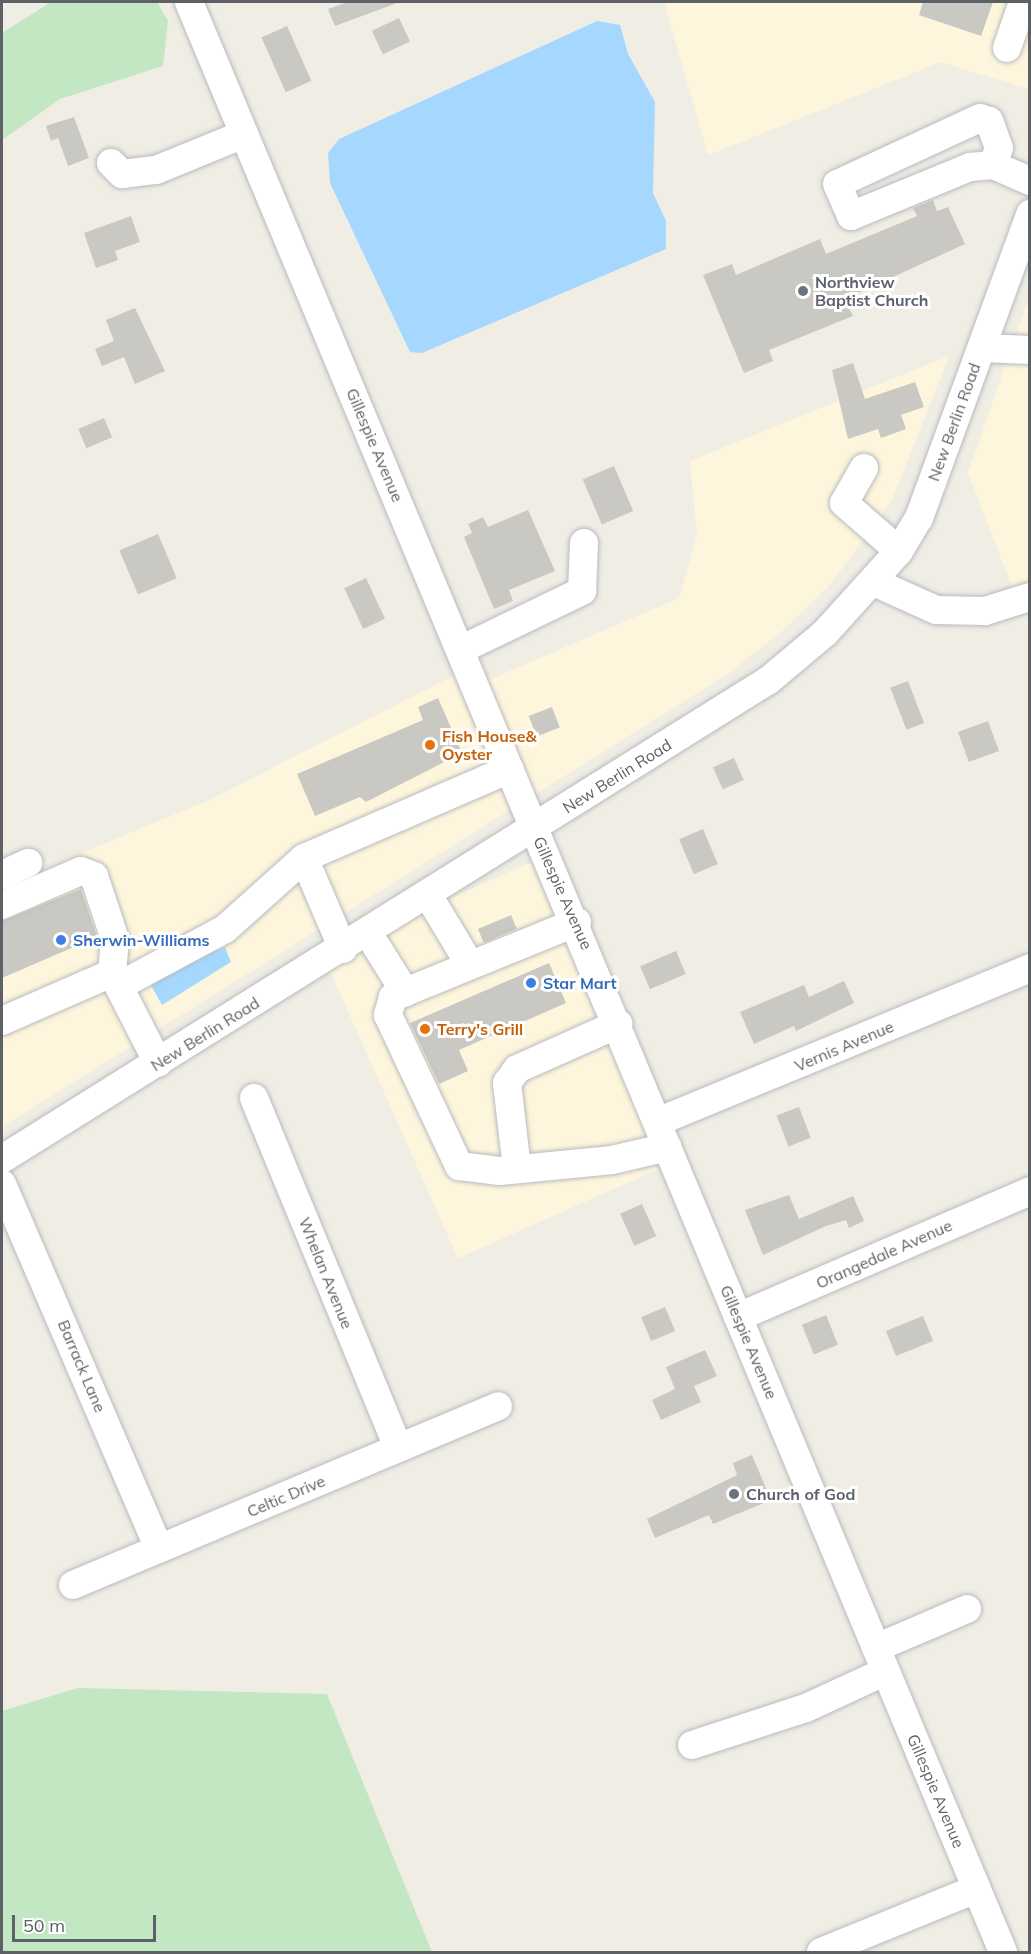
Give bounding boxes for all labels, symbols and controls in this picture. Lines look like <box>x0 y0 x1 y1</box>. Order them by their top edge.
place label: Northview Baptist Church <box>815 272 928 310</box>
marker: Northview Baptist Church <box>796 284 810 298</box>
street label: New Berlin Road <box>924 360 984 484</box>
street label: Gillespie Avenue <box>342 385 408 505</box>
place label: Fish House& Oyster <box>442 726 537 764</box>
street label: New Berlin Road <box>559 735 675 817</box>
marker: Fish House& Oyster <box>423 738 437 752</box>
street label: Gillespie Avenue <box>529 833 597 953</box>
place label: Sherwin-Williams <box>73 930 210 950</box>
marker: Sherwin-Williams <box>54 933 68 947</box>
place label: Star Mart <box>543 973 617 993</box>
marker: Star Mart <box>524 976 538 990</box>
street label: New Berlin Road <box>147 993 263 1075</box>
street label: Vernis Avenue <box>792 1016 896 1076</box>
place label: Terry's Grill <box>437 1019 523 1039</box>
marker: Terry's Grill <box>418 1022 432 1036</box>
street label: Whelan Avenue <box>295 1214 357 1332</box>
street label: Orangedale Avenue <box>813 1215 955 1293</box>
street label: Gillespie Avenue <box>716 1282 782 1402</box>
street label: Barrack Lane <box>54 1317 110 1415</box>
street label: Celtic Drive <box>244 1471 328 1521</box>
place label: Church of God <box>746 1484 855 1504</box>
marker: Church of God <box>727 1487 741 1501</box>
street label: Gillespie Avenue <box>903 1731 969 1851</box>
scale bar <box>15 1903 159 1941</box>
text: 50 m <box>23 1914 65 1937</box>

